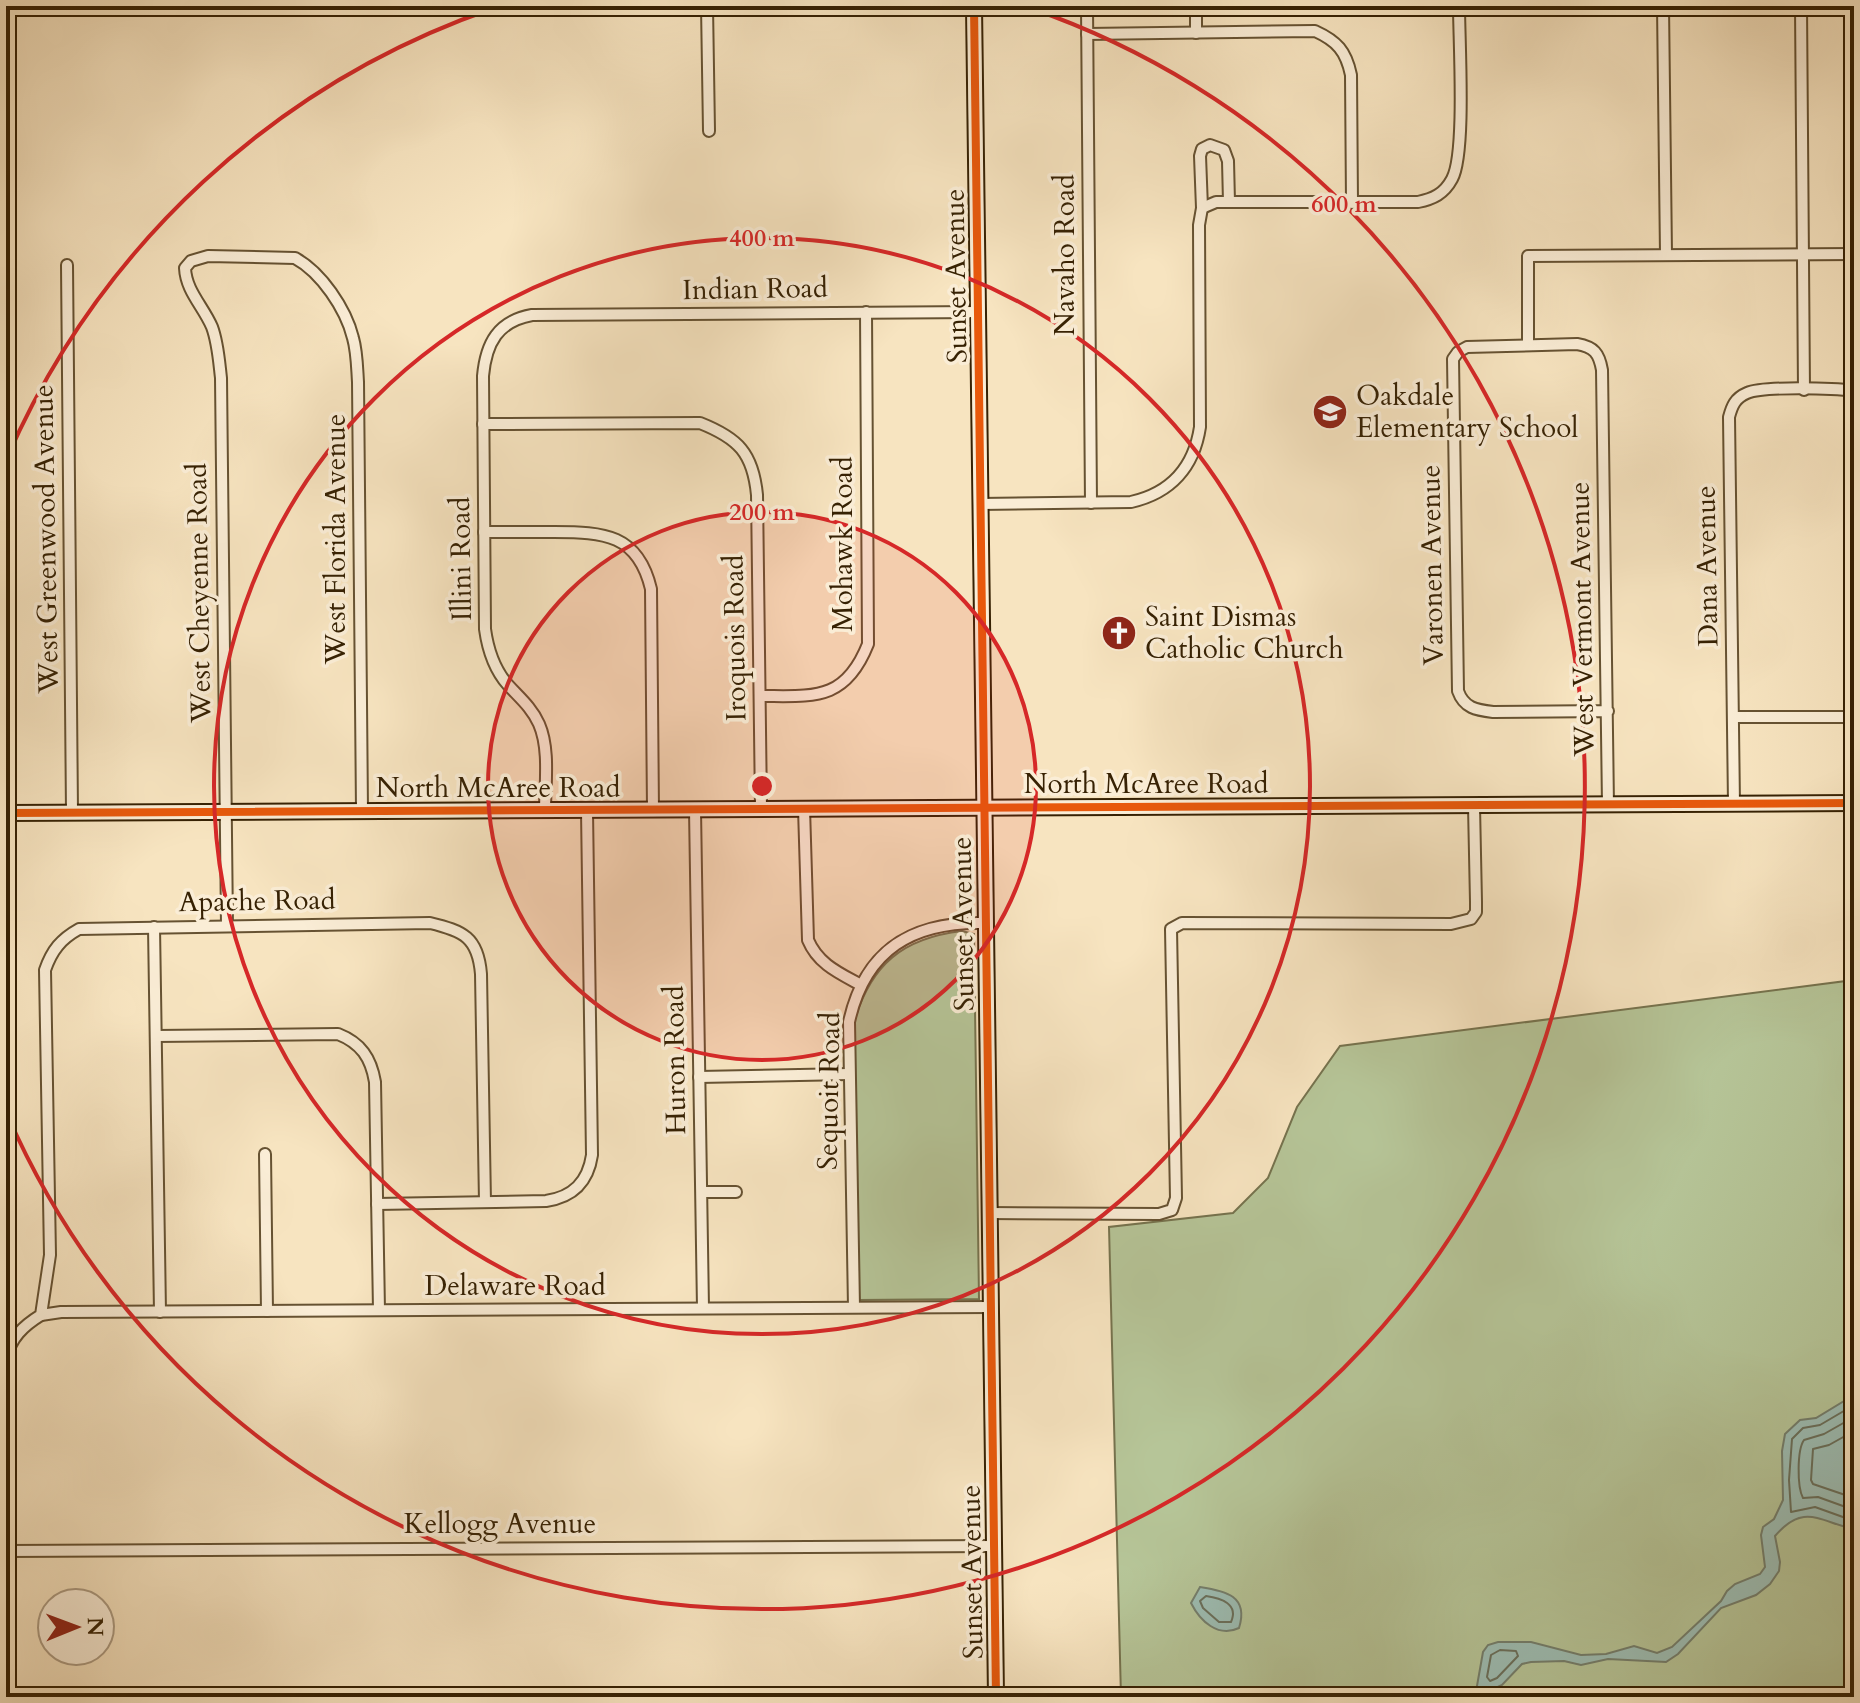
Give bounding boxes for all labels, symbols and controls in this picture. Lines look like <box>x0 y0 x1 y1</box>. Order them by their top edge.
street label: Navaho Road <box>1046 174 1084 336</box>
street label: Sunset Avenue <box>935 188 977 364</box>
text: 600 m <box>1311 188 1378 221</box>
text: 400 m <box>729 222 796 255</box>
street label: Indian Road <box>682 269 828 309</box>
place label: Oakdale Elementary School <box>1356 377 1578 447</box>
street label: West Greenwood Avenue <box>24 384 68 695</box>
school or university icon: Oakdale Elementary School <box>1311 393 1349 431</box>
street label: West Florida Avenue <box>317 414 355 666</box>
street label: Mohawk Road <box>824 456 862 632</box>
street label: West Cheyenne Road <box>178 463 220 724</box>
street label: Varonen Avenue <box>1411 464 1453 666</box>
street label: West Vermont Avenue <box>1561 481 1603 758</box>
street label: Dana Avenue <box>1687 485 1727 647</box>
street label: Illini Road <box>441 496 481 622</box>
text: 200 m <box>729 496 796 529</box>
street label: Iroquois Road <box>715 554 755 722</box>
place label: Saint Dismas Catholic Church <box>1145 598 1344 668</box>
church icon: Saint Dismas Catholic Church <box>1100 614 1138 652</box>
street label: North McAree Road <box>1024 765 1268 803</box>
street label: North McAree Road <box>376 769 620 807</box>
centre of rings <box>748 772 776 800</box>
street label: Sunset Avenue <box>942 836 984 1012</box>
street label: Apache Road <box>178 881 336 921</box>
street label: Huron Road <box>655 985 695 1135</box>
street label: Sequoit Road <box>809 1012 849 1170</box>
street label: Delaware Road <box>424 1267 606 1305</box>
street label: Sunset Avenue <box>951 1484 993 1660</box>
street label: Kellogg Avenue <box>404 1505 596 1543</box>
north arrow <box>36 1587 116 1667</box>
text: N <box>80 1617 110 1636</box>

